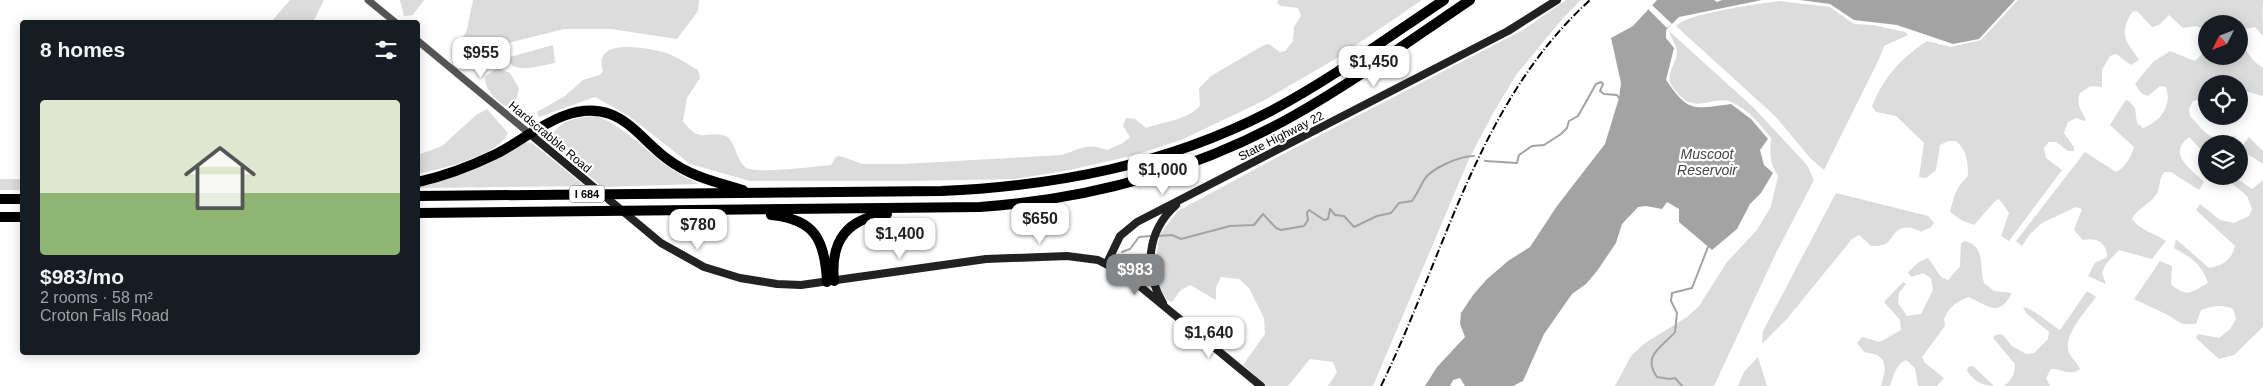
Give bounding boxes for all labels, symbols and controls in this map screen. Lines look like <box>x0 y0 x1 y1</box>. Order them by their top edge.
north arrow <box>2198 15 2248 65</box>
map controls <box>2198 15 2248 185</box>
icon: filters <box>372 36 400 64</box>
pin: $955 <box>451 36 511 79</box>
text: 8 homes <box>40 38 125 61</box>
text: $955 <box>463 44 499 61</box>
pin: $1,450 <box>1333 46 1415 88</box>
text: $1,450 <box>1350 53 1398 70</box>
button: locate <box>2198 75 2248 125</box>
street label: Hardscrabble Road <box>506 98 594 176</box>
street label: State Highway 22 <box>1236 108 1326 164</box>
icon: home <box>175 133 265 223</box>
button: layers <box>2198 135 2248 185</box>
water label: Muscoot Reservoir <box>1677 146 1738 178</box>
pin: $1,000 <box>1122 154 1204 196</box>
text: $1,000 <box>1139 161 1187 178</box>
road number: I 684 <box>570 185 604 202</box>
pin: $650 <box>1010 202 1070 245</box>
pin: $780 <box>668 208 728 251</box>
text: $650 <box>1022 210 1058 227</box>
text: $780 <box>680 216 716 233</box>
pin: $1,400 <box>859 218 941 260</box>
text: $1,400 <box>876 225 924 242</box>
pin: $983 <box>1105 254 1165 296</box>
text: $983 <box>1117 261 1153 278</box>
text: $983/mo <box>40 265 124 288</box>
text: 2 rooms · 58 m² <box>40 289 153 306</box>
text: Croton Falls Road <box>40 307 169 324</box>
pin: $1,640 <box>1168 316 1250 359</box>
text: $1,640 <box>1185 324 1233 341</box>

